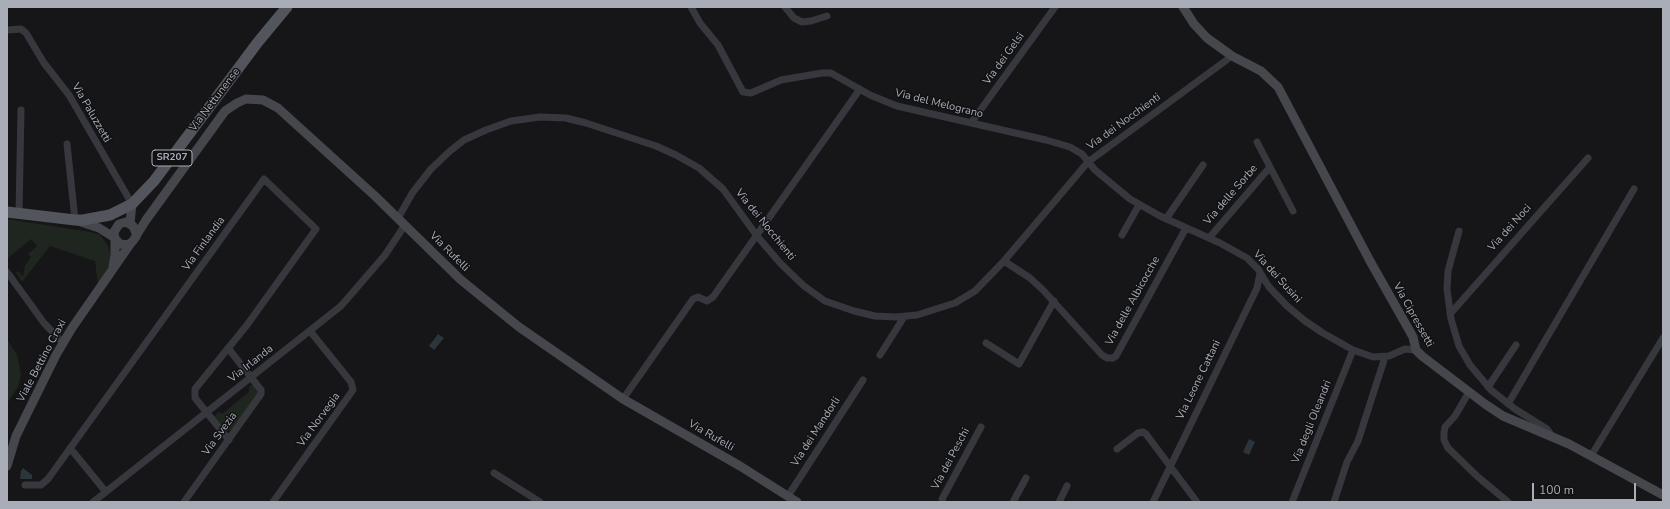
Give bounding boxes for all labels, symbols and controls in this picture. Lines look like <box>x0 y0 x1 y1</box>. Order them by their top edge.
street label: Via dei Gelsi <box>981 30 1027 88</box>
street label: Via Nettunense <box>187 66 243 134</box>
street label: Via Paluzzetti <box>69 81 113 145</box>
street label: Via del Melograno <box>894 87 984 121</box>
street label: Via dei Nocchienti <box>1084 91 1164 153</box>
road number: SR207 <box>152 150 192 166</box>
street label: Via delle Sorbe <box>1201 162 1261 228</box>
street label: Via dei Nocchienti <box>732 187 798 263</box>
street label: Via dei Noci <box>1486 202 1534 254</box>
street label: Via Finlandia <box>180 214 228 274</box>
street label: Via Rufelli <box>426 229 472 275</box>
street label: Via dei Susini <box>1250 248 1304 306</box>
street label: Via delle Albicocche <box>1103 254 1163 348</box>
street label: Via Cipressetti <box>1390 281 1436 349</box>
street label: Viale Bettino Craxi <box>15 317 69 405</box>
street label: Via Leone Cattani <box>1174 338 1224 422</box>
street label: Via Irlanda <box>226 342 276 386</box>
street label: Via degli Oleandri <box>1289 378 1335 466</box>
street label: Via Norvegia <box>295 390 343 450</box>
street label: Via dei Mandorli <box>789 395 843 469</box>
street label: Via Svezia <box>200 410 240 458</box>
street label: Via Rufelli <box>686 418 736 454</box>
street label: Via dei Peschi <box>929 426 973 492</box>
scale bar <box>1534 475 1638 501</box>
text: 100 m <box>1539 482 1574 498</box>

